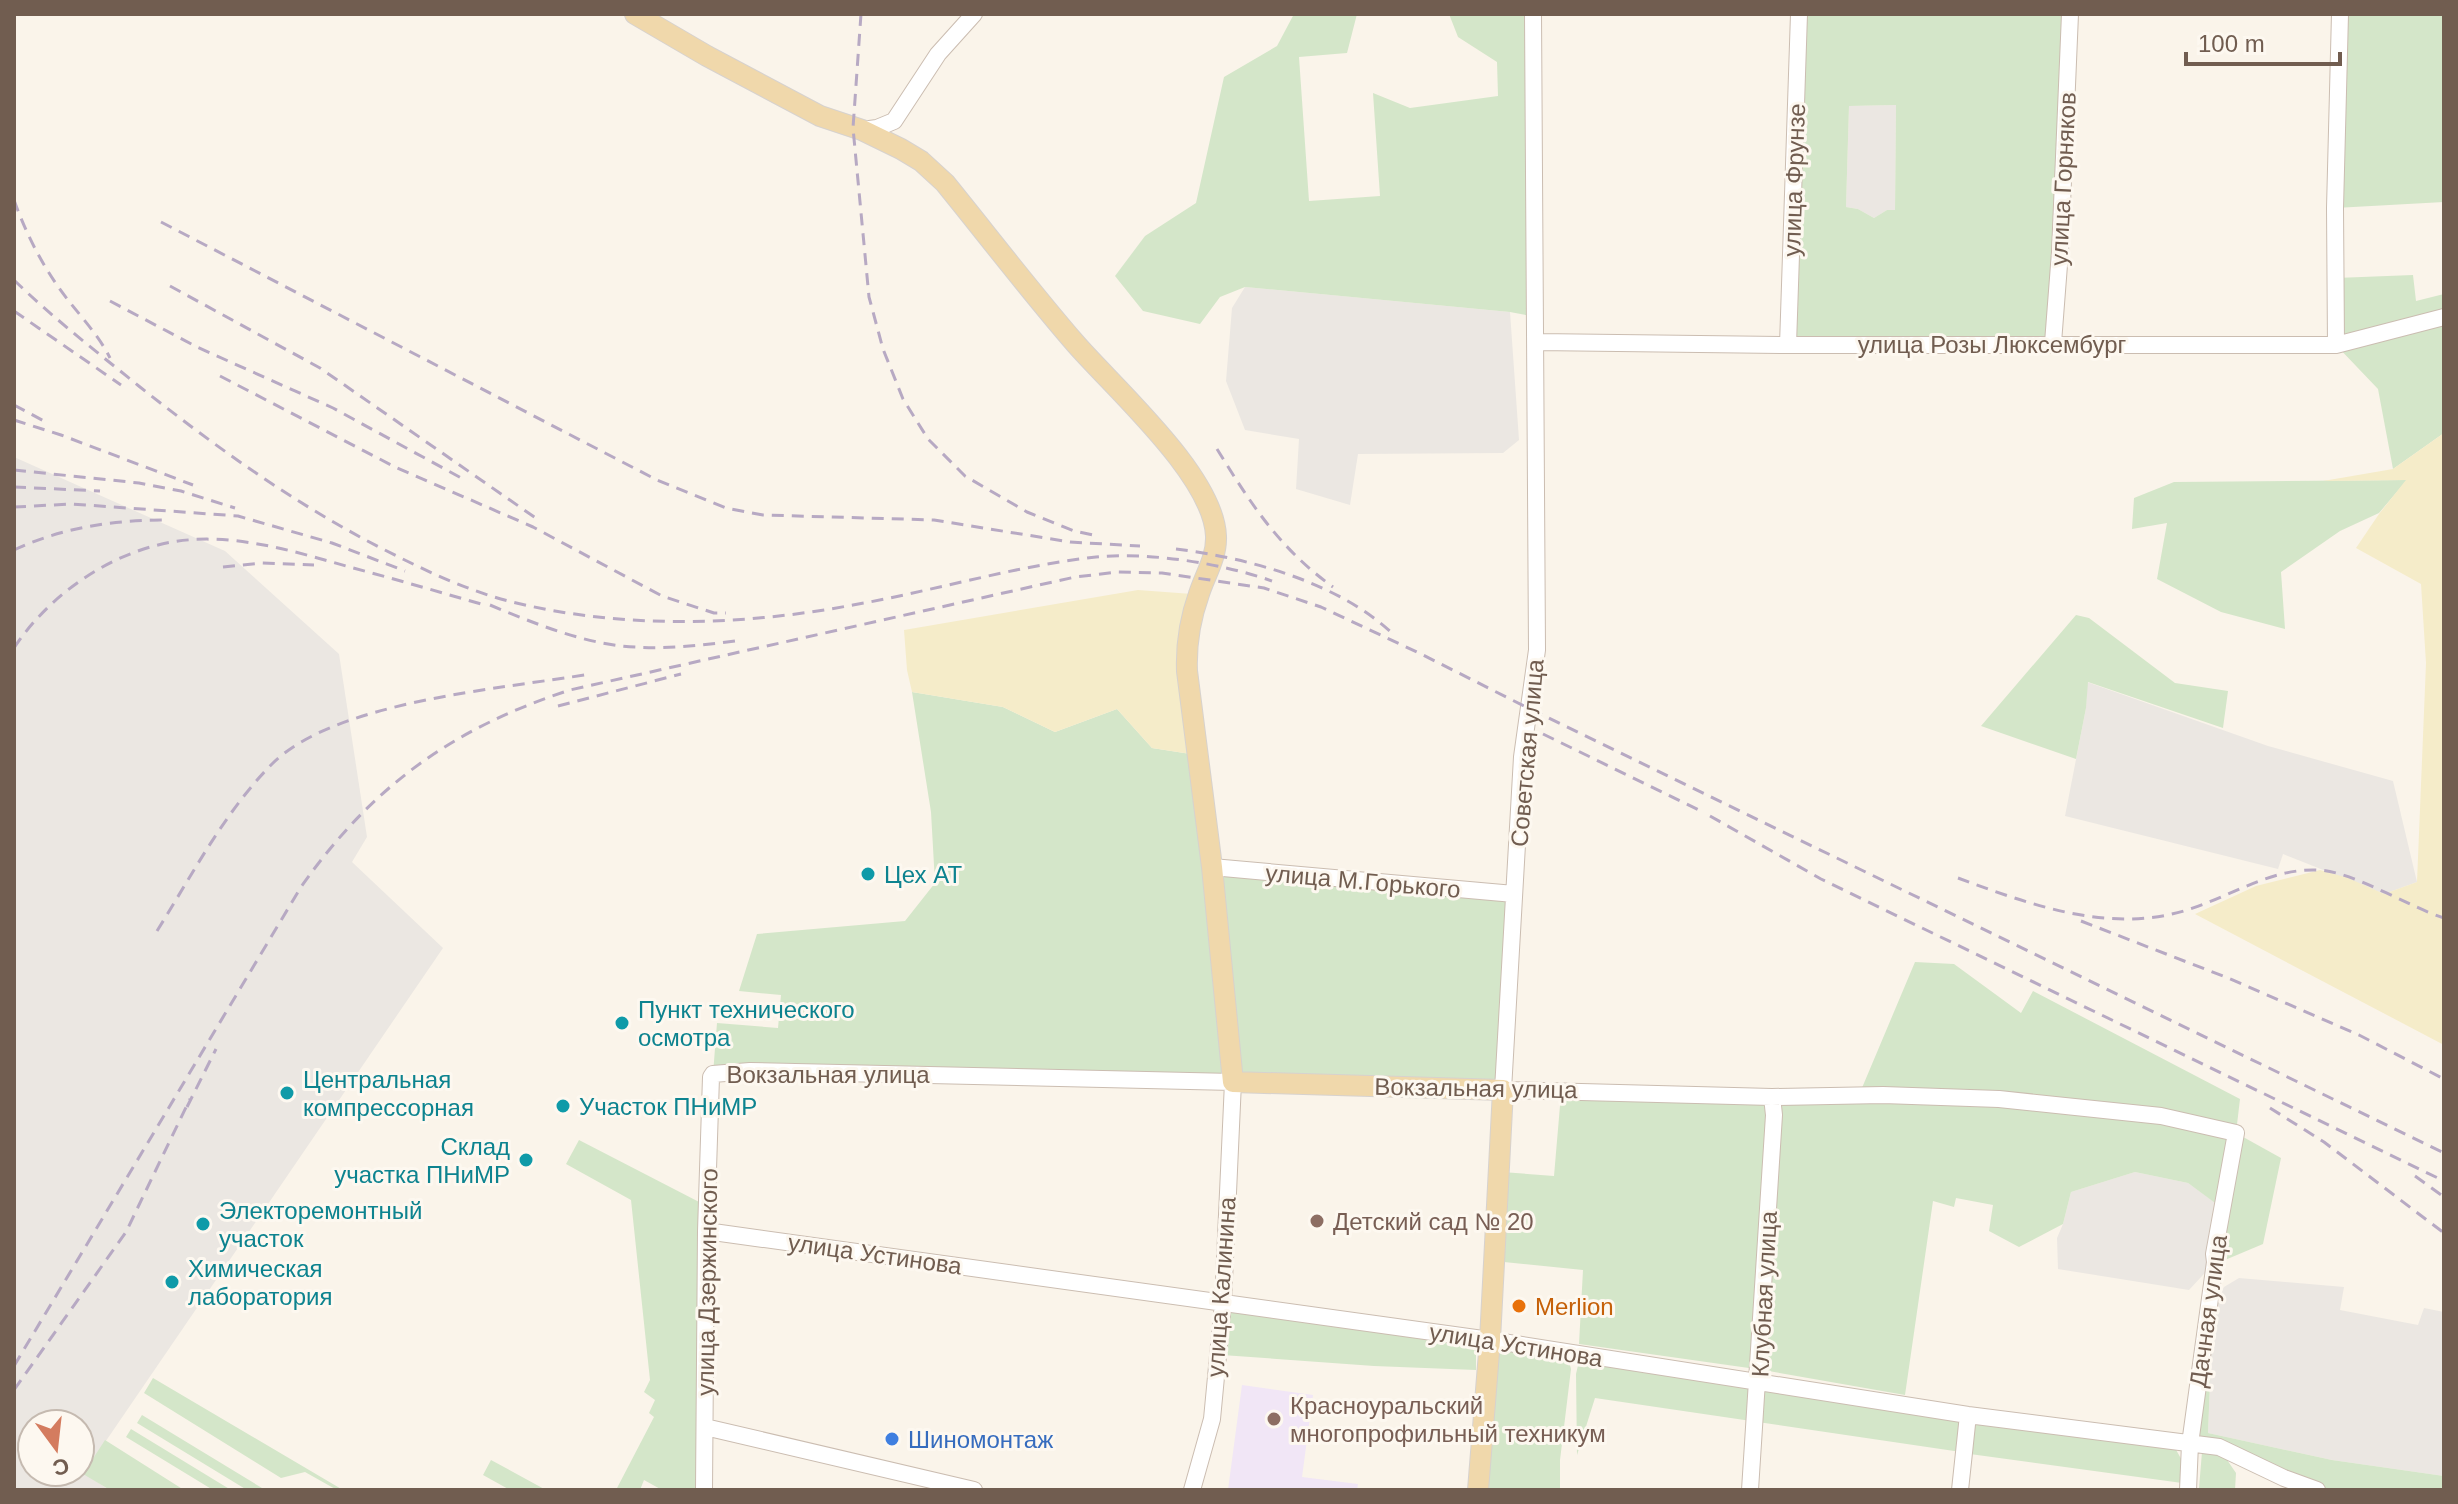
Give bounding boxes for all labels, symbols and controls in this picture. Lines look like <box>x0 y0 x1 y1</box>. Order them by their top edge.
scale bar <box>2186 16 2340 66</box>
text: 100 m <box>2198 30 2265 57</box>
street label: улица Горняков <box>2045 91 2081 267</box>
street label: улица Фрунзе <box>1778 103 1810 257</box>
street label: улица Розы Люксембург <box>1858 331 2127 358</box>
street label: Советская улица <box>1505 657 1549 848</box>
street label: улица М.Горького <box>1264 859 1462 903</box>
place label: Цех АТ <box>884 861 962 888</box>
marker: Цех АТ <box>859 865 877 883</box>
place label: Пункт технического осмотра <box>638 996 855 1051</box>
marker: Пункт технического осмотра <box>613 1014 631 1032</box>
street label: Вокзальная улица <box>726 1061 930 1088</box>
place label: Центральная компрессорная <box>303 1066 474 1121</box>
street label: Вокзальная улица <box>1374 1073 1578 1103</box>
marker: Центральная компрессорная <box>278 1084 296 1102</box>
place label: Участок ПНиМР <box>579 1093 757 1120</box>
marker: Участок ПНиМР <box>554 1097 572 1115</box>
place label: Склад участка ПНиМР <box>334 1133 510 1188</box>
marker: Склад участка ПНиМР <box>517 1151 535 1169</box>
street label: улица Дзержинского <box>692 1168 722 1396</box>
street label: улица Калинина <box>1201 1195 1241 1378</box>
place label: Электоремонтный участок <box>219 1197 422 1252</box>
place label: Детский сад № 20 <box>1333 1208 1534 1235</box>
street label: Клубная улица <box>1746 1210 1782 1378</box>
marker: Детский сад № 20 <box>1308 1212 1326 1230</box>
marker: Электоремонтный участок <box>194 1215 212 1233</box>
street label: улица Устинова <box>786 1228 964 1280</box>
street label: Дачная улица <box>2184 1232 2232 1389</box>
place label: Химическая лаборатория <box>188 1255 332 1310</box>
marker: Химическая лаборатория <box>163 1273 181 1291</box>
place label: Merlion <box>1535 1293 1614 1320</box>
marker: Merlion <box>1510 1297 1528 1315</box>
street label: улица Устинова <box>1427 1318 1605 1372</box>
place label: Красноуральский многопрофильный техникум <box>1290 1392 1606 1447</box>
north arrow <box>16 1408 96 1488</box>
marker: Красноуральский многопрофильный техникум <box>1265 1410 1283 1428</box>
place label: Шиномонтаж <box>908 1426 1053 1453</box>
marker: Шиномонтаж <box>883 1430 901 1448</box>
text: С <box>50 1453 72 1481</box>

